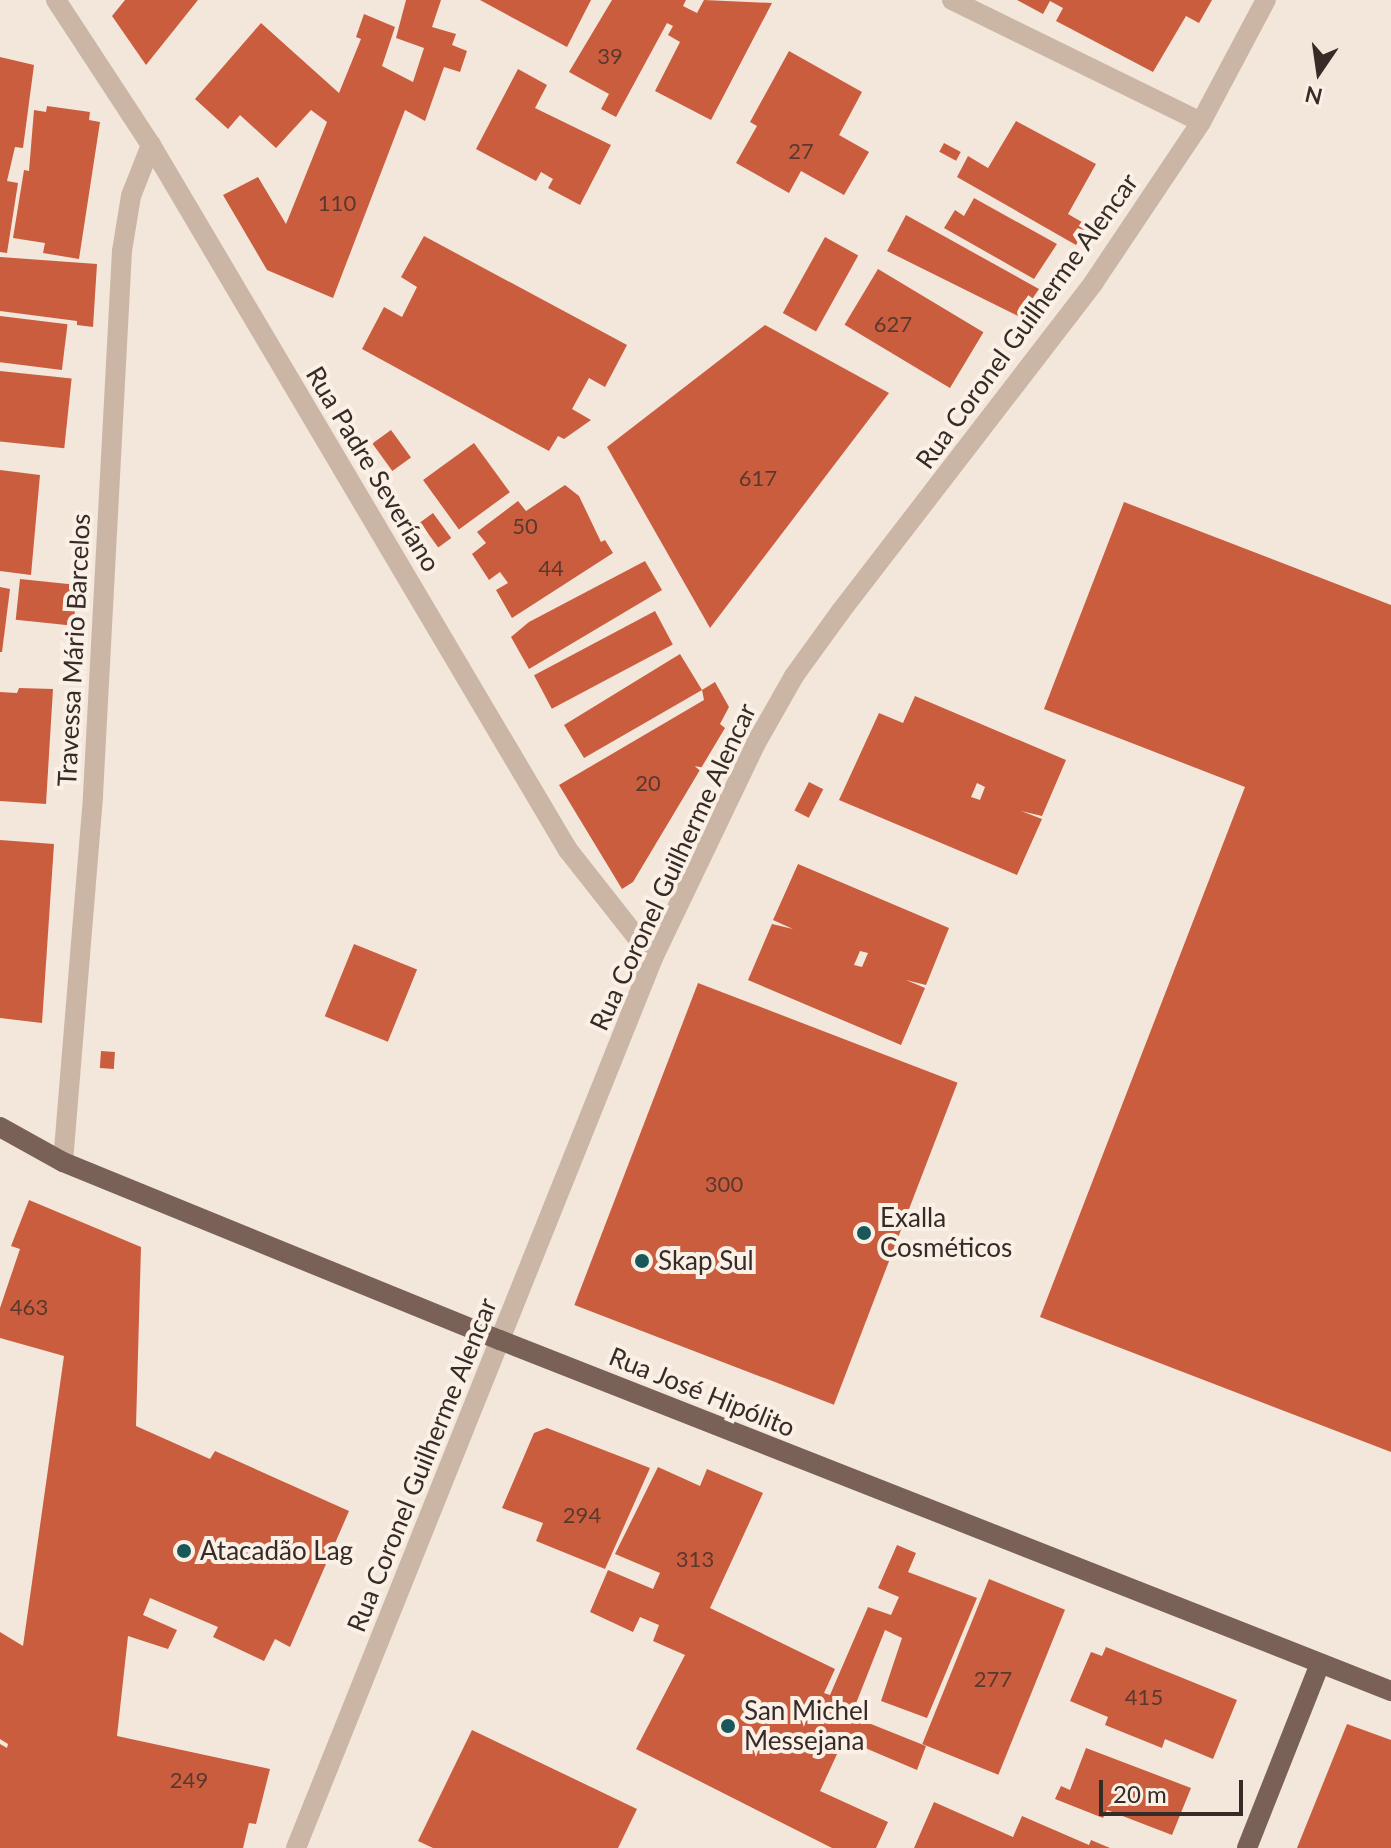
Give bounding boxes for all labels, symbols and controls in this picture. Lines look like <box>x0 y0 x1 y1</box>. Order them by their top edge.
north arrow <box>1279 32 1359 112</box>
house number: 39 <box>597 43 623 69</box>
text: N <box>1302 81 1325 111</box>
house number: 27 <box>788 138 814 164</box>
street label: Rua Coronel Guilherme Alencar <box>909 167 1145 475</box>
house number: 110 <box>318 190 356 216</box>
house number: 627 <box>874 311 912 337</box>
street label: Rua Padre Severíano <box>299 361 447 577</box>
house number: 617 <box>739 465 777 491</box>
street label: Travessa Mário Barcelos <box>51 513 97 787</box>
house number: 50 <box>512 513 538 539</box>
house number: 44 <box>538 555 564 581</box>
street label: Rua Coronel Guilherme Alencar <box>583 698 763 1036</box>
house number: 20 <box>635 770 661 796</box>
house number: 300 <box>705 1171 743 1197</box>
place label: Exalla Cosméticos <box>880 1202 1012 1264</box>
marker: Exalla Cosméticos <box>855 1224 873 1242</box>
place label: Skap Sul <box>658 1245 754 1277</box>
marker: Skap Sul <box>633 1252 651 1270</box>
street label: Rua Coronel Guilherme Alencar <box>340 1293 504 1637</box>
house number: 463 <box>10 1294 48 1320</box>
street label: Rua José Hipólito <box>604 1340 800 1444</box>
house number: 294 <box>563 1502 601 1528</box>
place label: Atacadão Lag <box>200 1535 353 1567</box>
marker: Atacadão Lag <box>175 1542 193 1560</box>
house number: 313 <box>676 1546 714 1572</box>
house number: 277 <box>974 1666 1012 1692</box>
house number: 415 <box>1125 1684 1163 1710</box>
place label: San Michel Messejana <box>744 1695 869 1756</box>
marker: San Michel Messejana <box>719 1717 737 1735</box>
scale bar <box>1103 1764 1247 1814</box>
house number: 249 <box>170 1767 208 1793</box>
text: 20 m <box>1113 1779 1167 1808</box>

